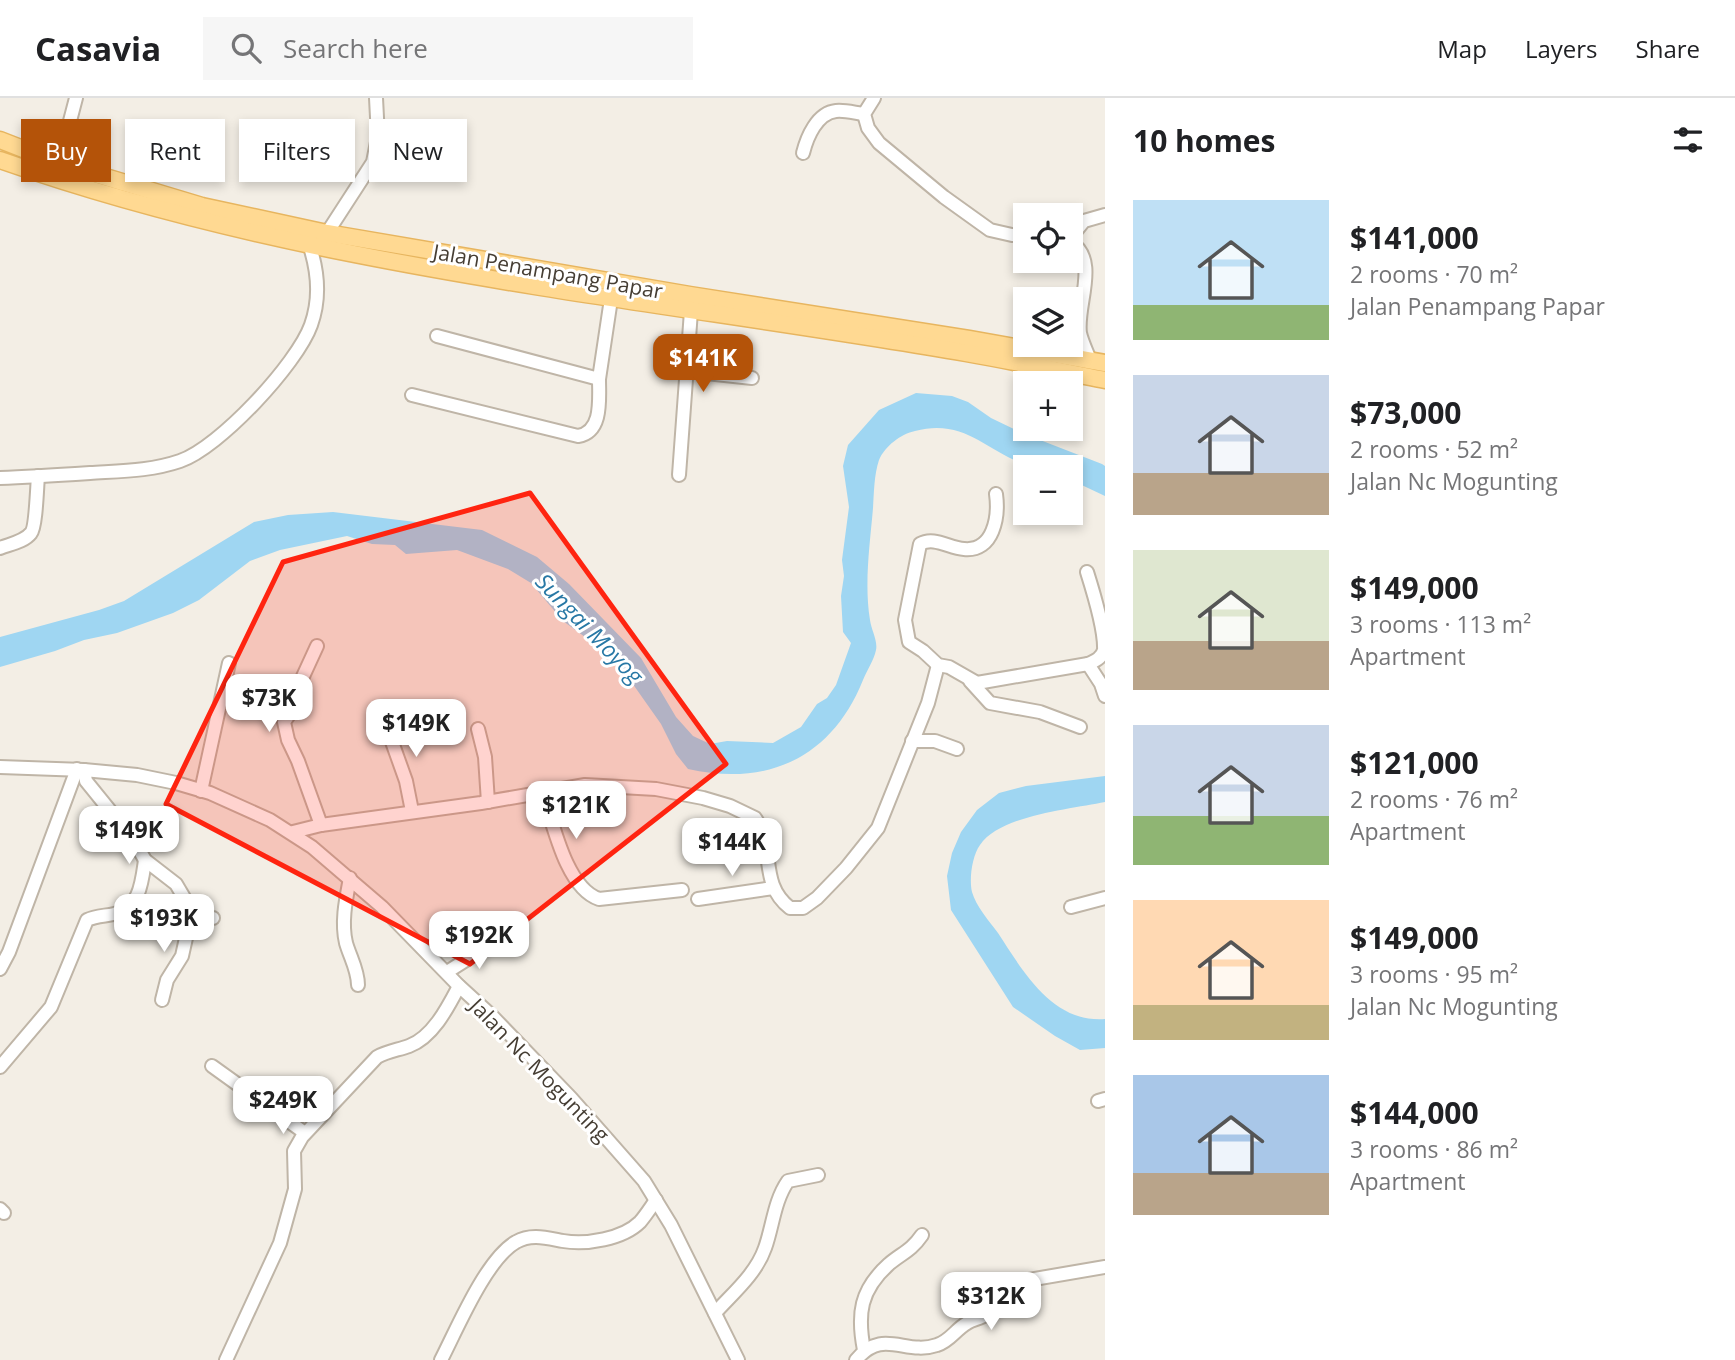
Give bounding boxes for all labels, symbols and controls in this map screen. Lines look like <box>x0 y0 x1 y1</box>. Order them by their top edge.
search box <box>203 17 693 80</box>
text: Casavia <box>35 26 161 71</box>
icon: search <box>227 29 265 67</box>
text: Search here <box>283 30 428 66</box>
text: Map <box>1437 32 1487 65</box>
text: Layers <box>1525 32 1598 65</box>
text: Share <box>1636 32 1700 65</box>
chip: Buy <box>21 119 111 182</box>
chip: Rent <box>125 119 225 182</box>
chip: Filters <box>239 119 355 182</box>
chip: New <box>369 119 467 182</box>
text: 10 homes <box>1133 120 1276 161</box>
icon: filters <box>1669 121 1707 159</box>
map controls <box>1013 203 1083 525</box>
button: locate <box>1013 203 1083 273</box>
text: $141,000 <box>1350 217 1479 258</box>
icon: home <box>1189 228 1273 312</box>
street label: Jalan Penampang Papar <box>429 237 665 305</box>
text: 2 rooms · 70 m² <box>1350 258 1518 290</box>
button: layers <box>1013 287 1083 357</box>
text: Jalan Penampang Papar <box>1350 290 1605 322</box>
pin: $141K <box>654 334 752 394</box>
text: $141K <box>669 341 737 373</box>
button: + <box>1013 371 1083 441</box>
text: $73,000 <box>1350 392 1461 433</box>
icon: home <box>1189 403 1273 487</box>
text: 2 rooms · 52 m² <box>1350 433 1518 465</box>
button: − <box>1013 455 1083 525</box>
text: Jalan Nc Mogunting <box>1350 465 1558 497</box>
water label: Sungai Moyog <box>529 566 652 691</box>
text: $149,000 <box>1350 567 1479 608</box>
icon: home <box>1189 578 1273 662</box>
text: 3 rooms · 113 m² <box>1350 608 1531 640</box>
text: Apartment <box>1350 640 1466 672</box>
pin: $73K <box>228 674 310 734</box>
text: $73K <box>242 681 296 713</box>
pin: $149K <box>367 700 465 759</box>
text: $149K <box>382 706 450 738</box>
text: $121,000 <box>1350 742 1479 783</box>
icon: home <box>1189 753 1273 837</box>
pin: $121K <box>527 782 625 841</box>
text: 2 rooms · 76 m² <box>1350 783 1518 815</box>
text: $121K <box>542 788 610 820</box>
pin: $149K <box>80 806 178 866</box>
text: $149K <box>95 813 163 845</box>
text: Apartment <box>1350 815 1466 847</box>
pin: $144K <box>683 818 781 878</box>
text: $144K <box>698 825 766 857</box>
pin: $193K <box>115 894 213 954</box>
text: $193K <box>130 901 198 933</box>
pin: $192K <box>430 912 528 971</box>
text: $149,000 <box>1350 917 1479 958</box>
text: $192K <box>445 918 513 950</box>
icon: home <box>1189 928 1273 1012</box>
text: 3 rooms · 95 m² <box>1350 958 1518 990</box>
text: Jalan Nc Mogunting <box>1350 990 1558 1022</box>
street label: Jalan Nc Mogunting <box>463 991 616 1148</box>
pin: $249K <box>234 1076 332 1136</box>
text: $249K <box>249 1083 317 1115</box>
text: $144,000 <box>1350 1092 1479 1133</box>
icon: home <box>1189 1103 1273 1187</box>
text: 3 rooms · 86 m² <box>1350 1133 1518 1165</box>
text: Apartment <box>1350 1165 1466 1197</box>
pin: $312K <box>942 1272 1040 1332</box>
text: $312K <box>957 1279 1025 1311</box>

